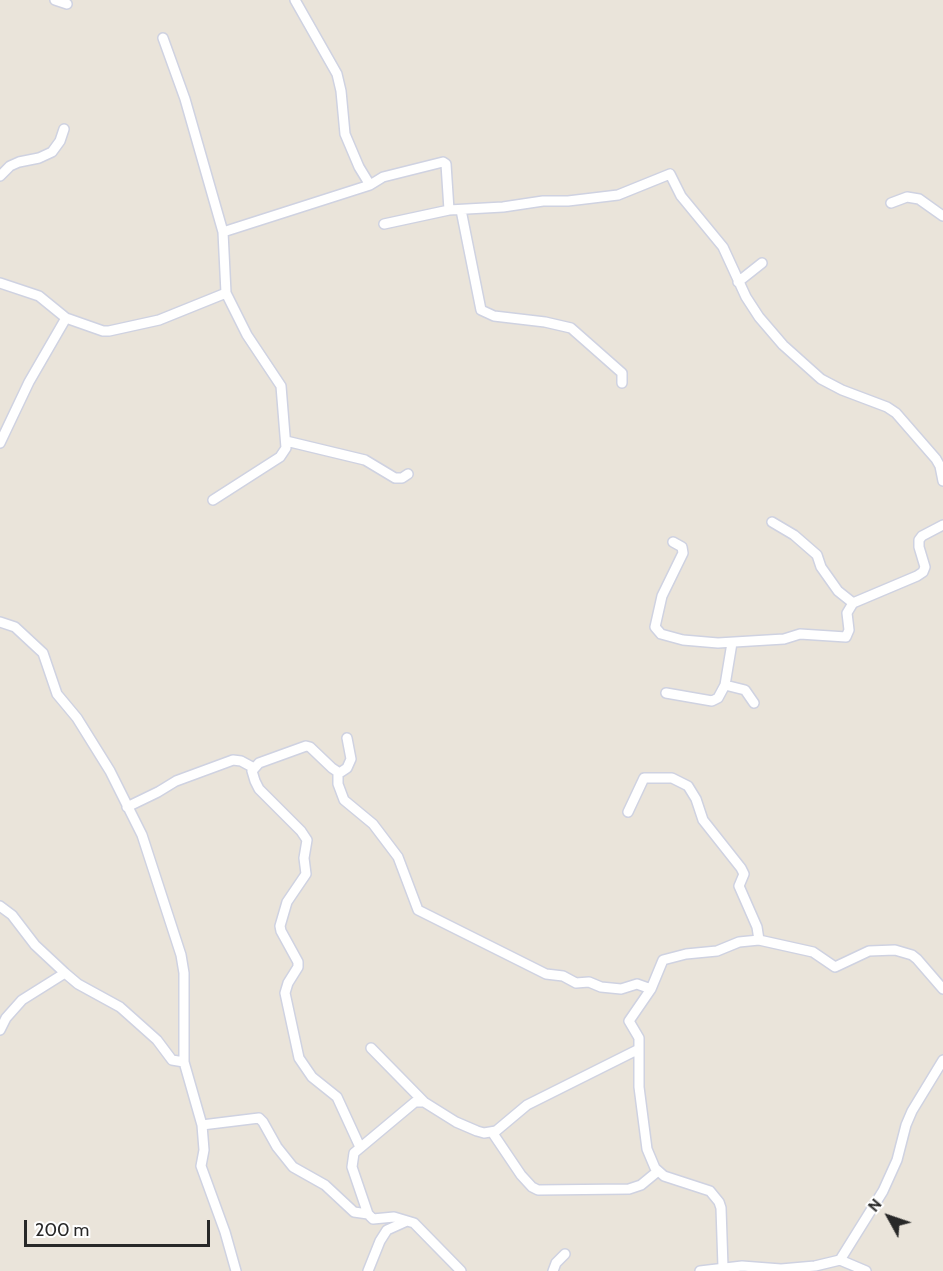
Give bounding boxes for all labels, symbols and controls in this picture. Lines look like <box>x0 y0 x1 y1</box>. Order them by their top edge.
north arrow <box>859 1187 919 1247</box>
text: N <box>864 1195 886 1216</box>
scale bar <box>27 1208 213 1246</box>
text: 200 m <box>35 1219 89 1241</box>

